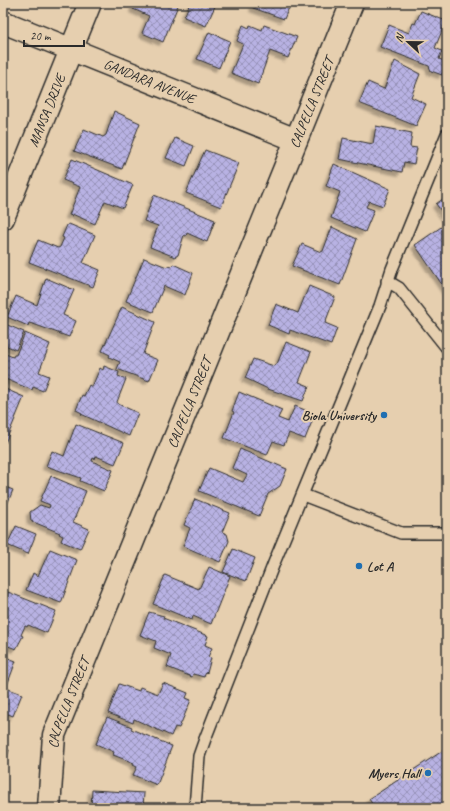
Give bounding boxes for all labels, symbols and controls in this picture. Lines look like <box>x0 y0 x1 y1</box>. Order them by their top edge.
scale bar <box>24 22 84 48</box>
north arrow <box>388 22 428 62</box>
text: 20 m <box>30 28 52 44</box>
text: N <box>391 30 407 44</box>
street label: CALPELLA STREET <box>286 52 339 150</box>
street label: GANDARA AVENUE <box>102 55 199 108</box>
street label: MANSA DRIVE <box>24 70 69 149</box>
street label: CALPELLA STREET <box>163 352 217 450</box>
place label: Biola University <box>302 407 377 424</box>
marker: Biola University <box>379 410 389 420</box>
place label: Lot A <box>367 558 394 575</box>
marker: Lot A <box>354 561 364 571</box>
street label: CALPELLA STREET <box>45 652 94 749</box>
place label: Myers Hall <box>368 765 423 782</box>
marker: Myers Hall <box>423 768 433 778</box>

